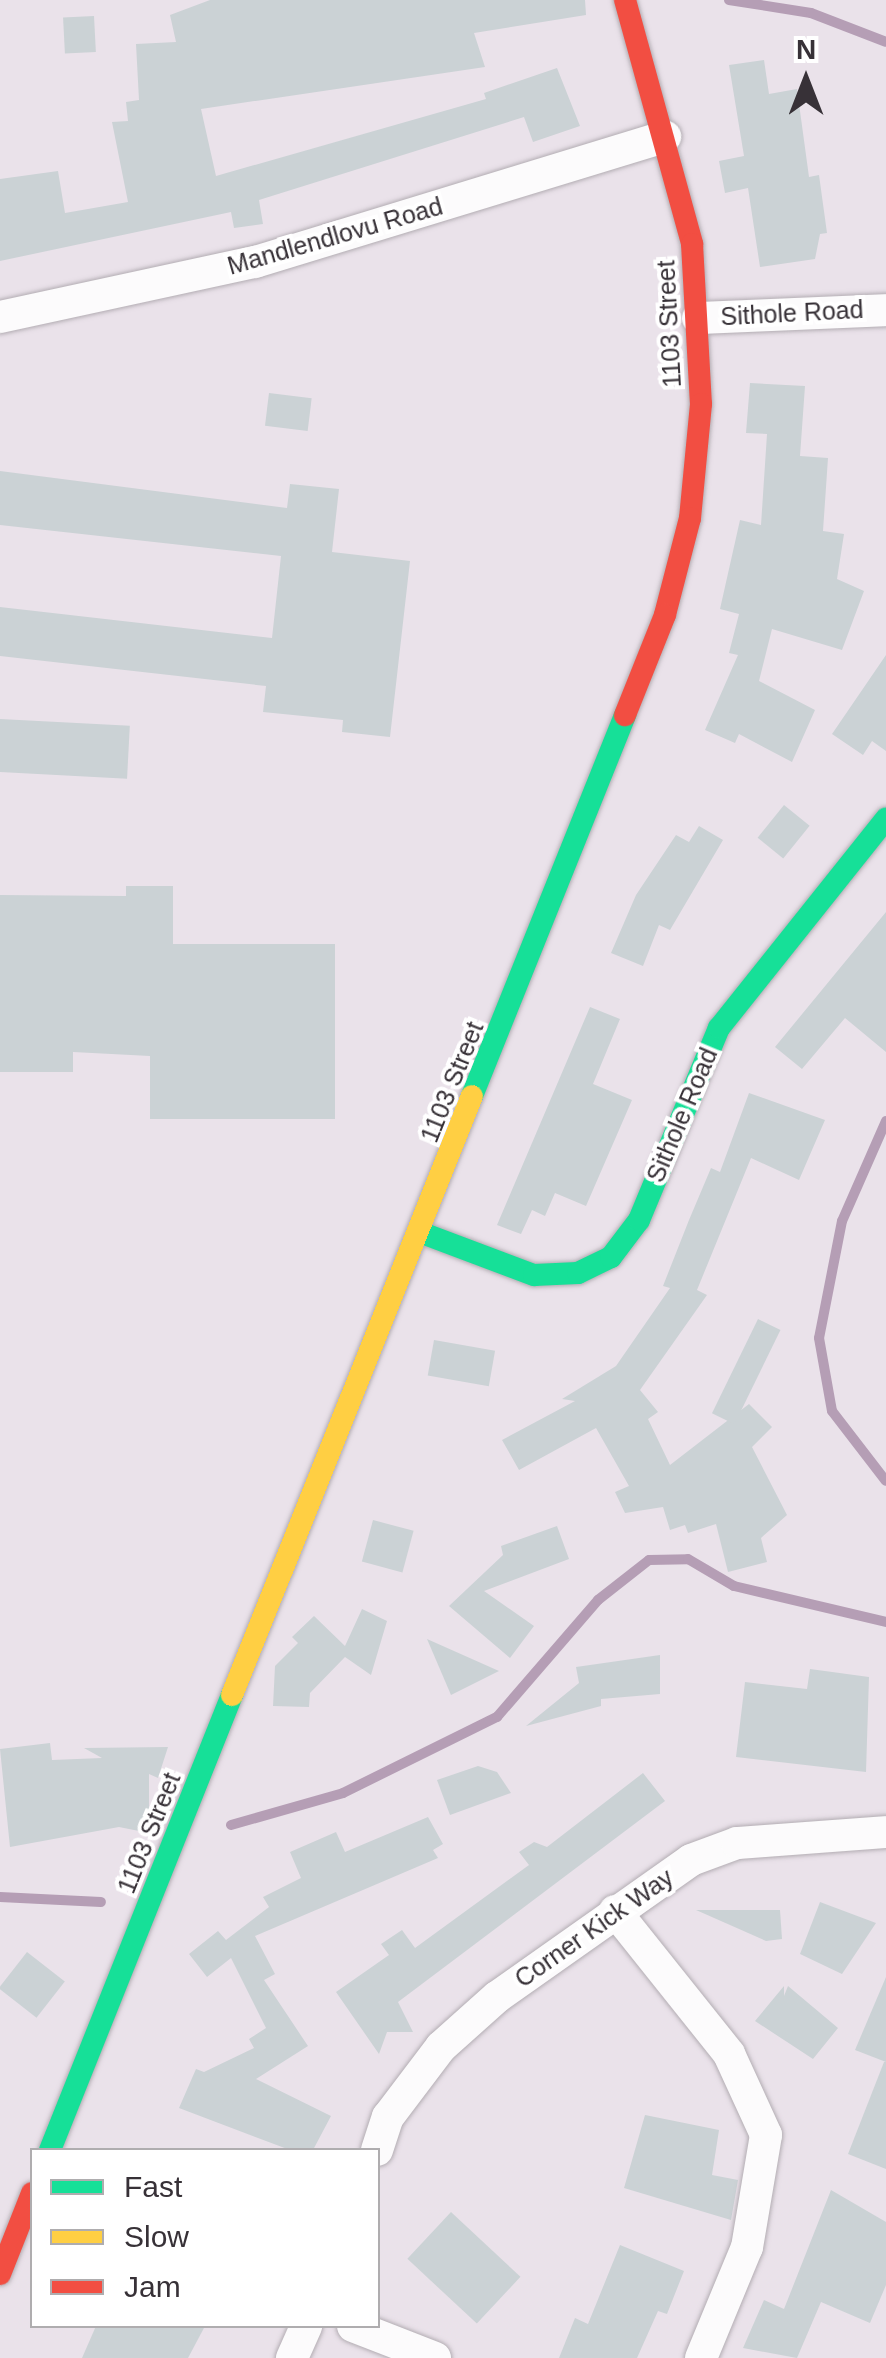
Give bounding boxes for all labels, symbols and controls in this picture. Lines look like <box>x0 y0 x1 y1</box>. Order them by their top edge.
north arrow <box>756 30 856 130</box>
text: N <box>796 34 816 65</box>
street label: Mandlendlovu Road <box>224 191 446 281</box>
street label: 1103 Street <box>651 260 687 388</box>
street label: Sithole Road <box>720 294 864 332</box>
street label: 1103 Street <box>414 1017 490 1147</box>
street label: Sithole Road <box>640 1043 724 1187</box>
street label: 1103 Street <box>111 1768 187 1898</box>
street label: Corner Kick Way <box>509 1862 679 1994</box>
legend <box>30 2148 380 2328</box>
text: Fast <box>124 2170 182 2203</box>
text: Slow <box>124 2220 189 2253</box>
text: Jam <box>124 2270 181 2303</box>

